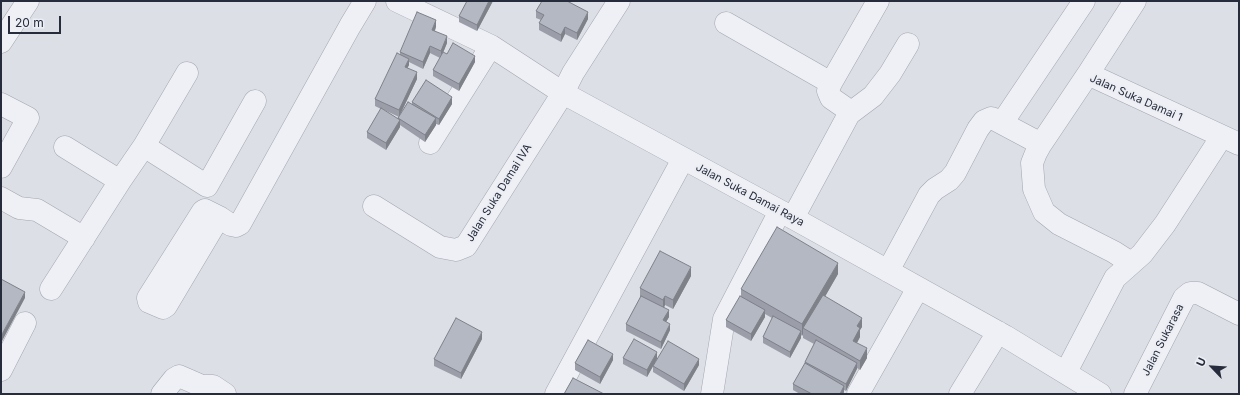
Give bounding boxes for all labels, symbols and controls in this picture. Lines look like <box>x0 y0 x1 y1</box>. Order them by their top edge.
scale bar <box>10 8 63 34</box>
text: 20 m <box>15 15 44 30</box>
street label: Jalan Suka Damai 1 <box>1088 72 1184 124</box>
street label: Jalan Suka Damai IVA <box>464 142 534 244</box>
street label: Jalan Suka Damai Raya <box>694 161 806 229</box>
street label: Jalan Sukarasa <box>1139 302 1187 378</box>
north arrow <box>1192 347 1232 387</box>
text: U <box>1193 355 1209 369</box>

